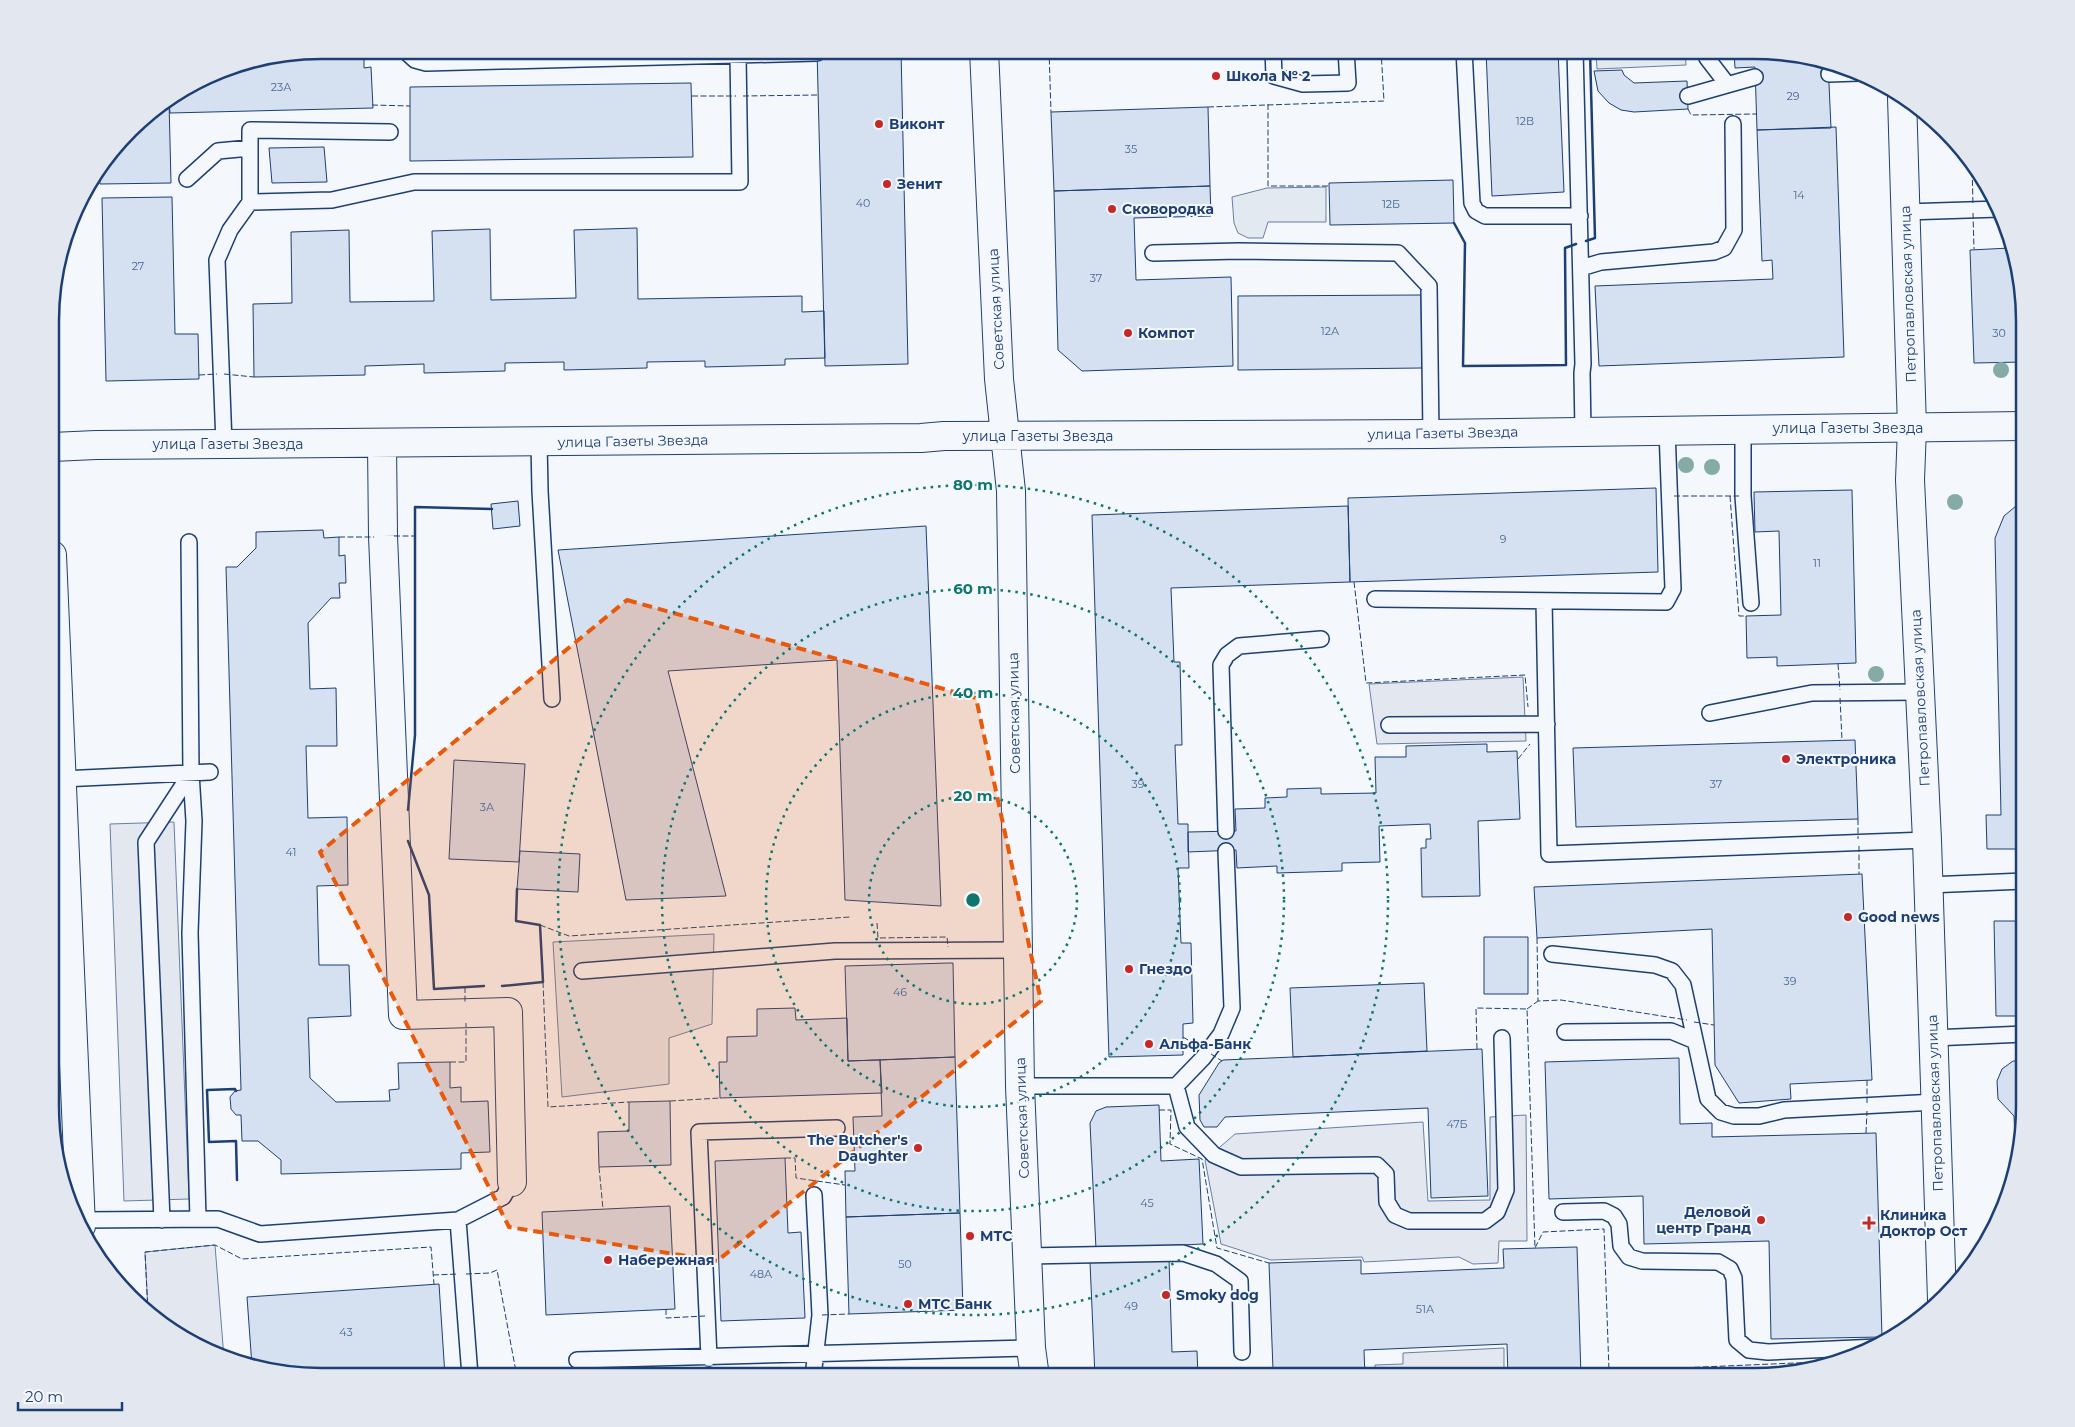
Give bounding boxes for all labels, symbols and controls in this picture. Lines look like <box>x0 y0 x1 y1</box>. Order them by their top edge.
place label: Школа № 2 <box>1226 67 1310 85</box>
marker: Школа № 2 <box>1210 70 1222 82</box>
house number: 23А <box>271 80 292 94</box>
house number: 29 <box>1787 89 1800 103</box>
house number: 12В <box>1516 114 1534 128</box>
place label: Виконт <box>889 115 945 133</box>
marker: Виконт <box>873 118 885 130</box>
house number: 35 <box>1125 142 1137 156</box>
place label: Зенит <box>896 175 943 193</box>
marker: Зенит <box>881 178 893 190</box>
house number: 14 <box>1793 188 1805 202</box>
house number: 40 <box>856 196 870 210</box>
house number: 12Б <box>1382 197 1400 211</box>
place label: Сковородка <box>1122 200 1214 218</box>
marker: Сковородка <box>1106 203 1118 215</box>
street label: Петропавловская улица <box>1896 205 1920 383</box>
street label: Советская улица <box>984 248 1008 370</box>
house number: 27 <box>132 259 144 273</box>
house number: 37 <box>1090 271 1102 285</box>
place label: Компот <box>1138 324 1195 342</box>
house number: 12А <box>1321 324 1340 338</box>
house number: 30 <box>1992 326 2006 340</box>
marker: Компот <box>1122 327 1134 339</box>
street label: улица Газеты Звезда <box>1772 419 1923 437</box>
street label: улица Газеты Звезда <box>1366 423 1519 443</box>
street label: улица Газеты Звезда <box>962 427 1113 445</box>
street label: улица Газеты Звезда <box>556 431 709 451</box>
street label: улица Газеты Звезда <box>152 435 303 453</box>
text: 80 m <box>953 475 993 494</box>
house number: 9 <box>1500 532 1507 546</box>
house number: 11 <box>1813 556 1821 570</box>
text: 60 m <box>953 579 993 598</box>
street label: Петропавловская улица <box>1906 609 1934 787</box>
street label: Советская улица <box>1004 652 1024 774</box>
text: 40 m <box>953 683 993 702</box>
place label: Электроника <box>1796 750 1896 768</box>
marker: Электроника <box>1780 753 1792 765</box>
house number: 39 <box>1132 777 1145 791</box>
house number: 37 <box>1710 777 1722 791</box>
text: 20 m <box>953 786 993 805</box>
house number: 3А <box>480 800 495 814</box>
house number: 41 <box>286 845 296 859</box>
centre of rings <box>964 891 982 909</box>
place label: Good news <box>1858 908 1940 926</box>
marker: Good news <box>1842 911 1854 923</box>
place label: Гнездо <box>1139 960 1192 978</box>
marker: Гнездо <box>1123 963 1135 975</box>
house number: 39 <box>1784 974 1797 988</box>
house number: 46 <box>893 985 907 999</box>
street label: Петропавловская улица <box>1923 1014 1947 1192</box>
place label: Альфа-Банк <box>1159 1035 1251 1053</box>
marker: Альфа-Банк <box>1143 1038 1155 1050</box>
street label: Советская улица <box>1011 1057 1033 1179</box>
house number: 47Б <box>1446 1117 1468 1131</box>
place label: The Butcher's Daughter <box>807 1131 909 1165</box>
marker: The Butcher's Daughter <box>912 1142 924 1154</box>
house number: 45 <box>1140 1196 1154 1210</box>
place label: Деловой центр Гранд <box>1656 1203 1751 1237</box>
place label: Клиника Доктор Ост <box>1880 1206 1968 1240</box>
marker: Деловой центр Гранд <box>1755 1214 1767 1226</box>
marker: Клиника Доктор Ост <box>1862 1216 1876 1230</box>
place label: МТС <box>980 1227 1012 1245</box>
marker: МТС <box>964 1230 976 1242</box>
place label: Набережная <box>618 1251 715 1269</box>
marker: Набережная <box>602 1254 614 1266</box>
house number: 50 <box>898 1257 912 1271</box>
house number: 48А <box>750 1267 773 1281</box>
place label: Smoky dog <box>1176 1286 1259 1304</box>
marker: Smoky dog <box>1160 1289 1172 1301</box>
place label: МТС Банк <box>918 1295 992 1313</box>
marker: МТС Банк <box>902 1298 914 1310</box>
house number: 49 <box>1124 1299 1138 1313</box>
house number: 51А <box>1416 1302 1435 1316</box>
house number: 43 <box>339 1325 353 1339</box>
scale bar <box>18 1380 121 1412</box>
text: 20 m <box>25 1387 63 1406</box>

